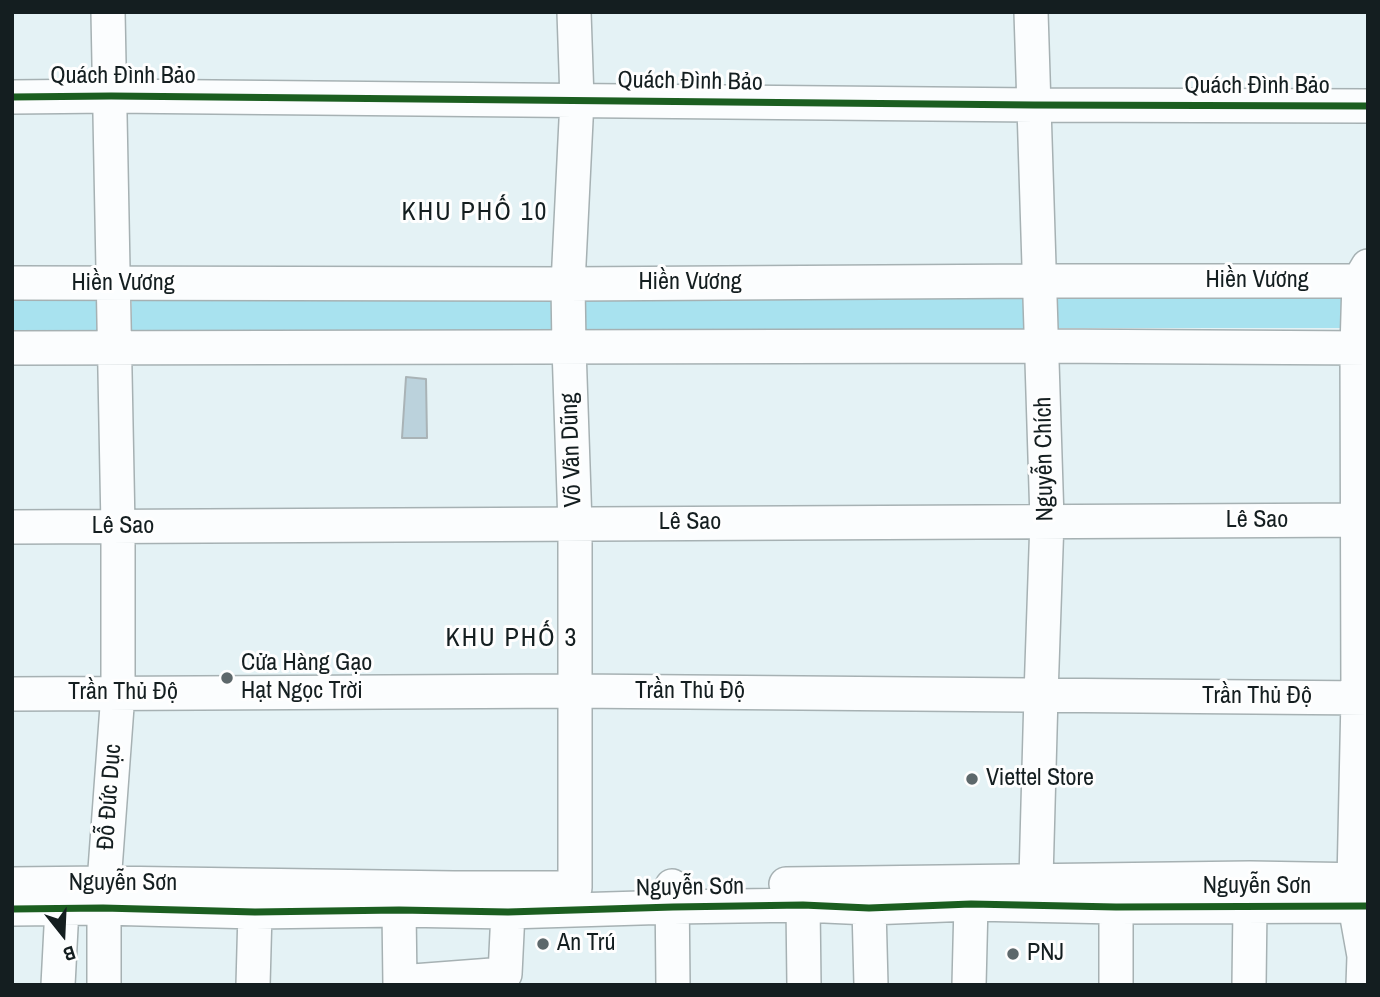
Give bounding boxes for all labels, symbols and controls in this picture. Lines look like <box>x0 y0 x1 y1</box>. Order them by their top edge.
street label: Quách Đình Bảo <box>50 63 196 91</box>
street label: Quách Đình Bảo <box>617 66 763 98</box>
street label: Quách Đình Bảo <box>1184 73 1330 101</box>
district label: KHU PHỐ 10 <box>403 197 547 229</box>
street label: Hiền Vương <box>1205 267 1309 295</box>
street label: Hiền Vương <box>638 269 742 297</box>
street label: Hiền Vương <box>71 270 175 298</box>
street label: Võ Văn Dũng <box>556 392 588 508</box>
street label: Nguyễn Chích <box>1030 396 1060 522</box>
street label: Lê Sao <box>1226 507 1288 535</box>
street label: Lê Sao <box>659 509 721 537</box>
street label: Lê Sao <box>92 513 154 541</box>
district label: KHU PHỐ 3 <box>447 623 577 655</box>
place label: Cửa Hàng Gạo Hạt Ngọc Trời <box>241 650 372 706</box>
marker: Cửa Hàng Gạo Hạt Ngọc Trời <box>219 670 235 686</box>
street label: Trần Thủ Độ <box>635 678 745 706</box>
street label: Trần Thủ Độ <box>68 679 178 707</box>
street label: Trần Thủ Độ <box>1202 683 1312 711</box>
street label: Đỗ Đức Dục <box>92 743 128 851</box>
place label: Viettel Store <box>986 765 1094 793</box>
marker: Viettel Store <box>964 771 980 787</box>
street label: Nguyễn Sơn <box>69 870 177 898</box>
street label: Nguyễn Sơn <box>636 873 744 903</box>
street label: Nguyễn Sơn <box>1203 873 1311 901</box>
north arrow <box>28 899 98 969</box>
place label: An Trú <box>557 930 615 958</box>
marker: An Trú <box>535 936 551 952</box>
text: B <box>60 940 79 968</box>
place label: PNJ <box>1027 940 1064 968</box>
marker: PNJ <box>1005 946 1021 962</box>

